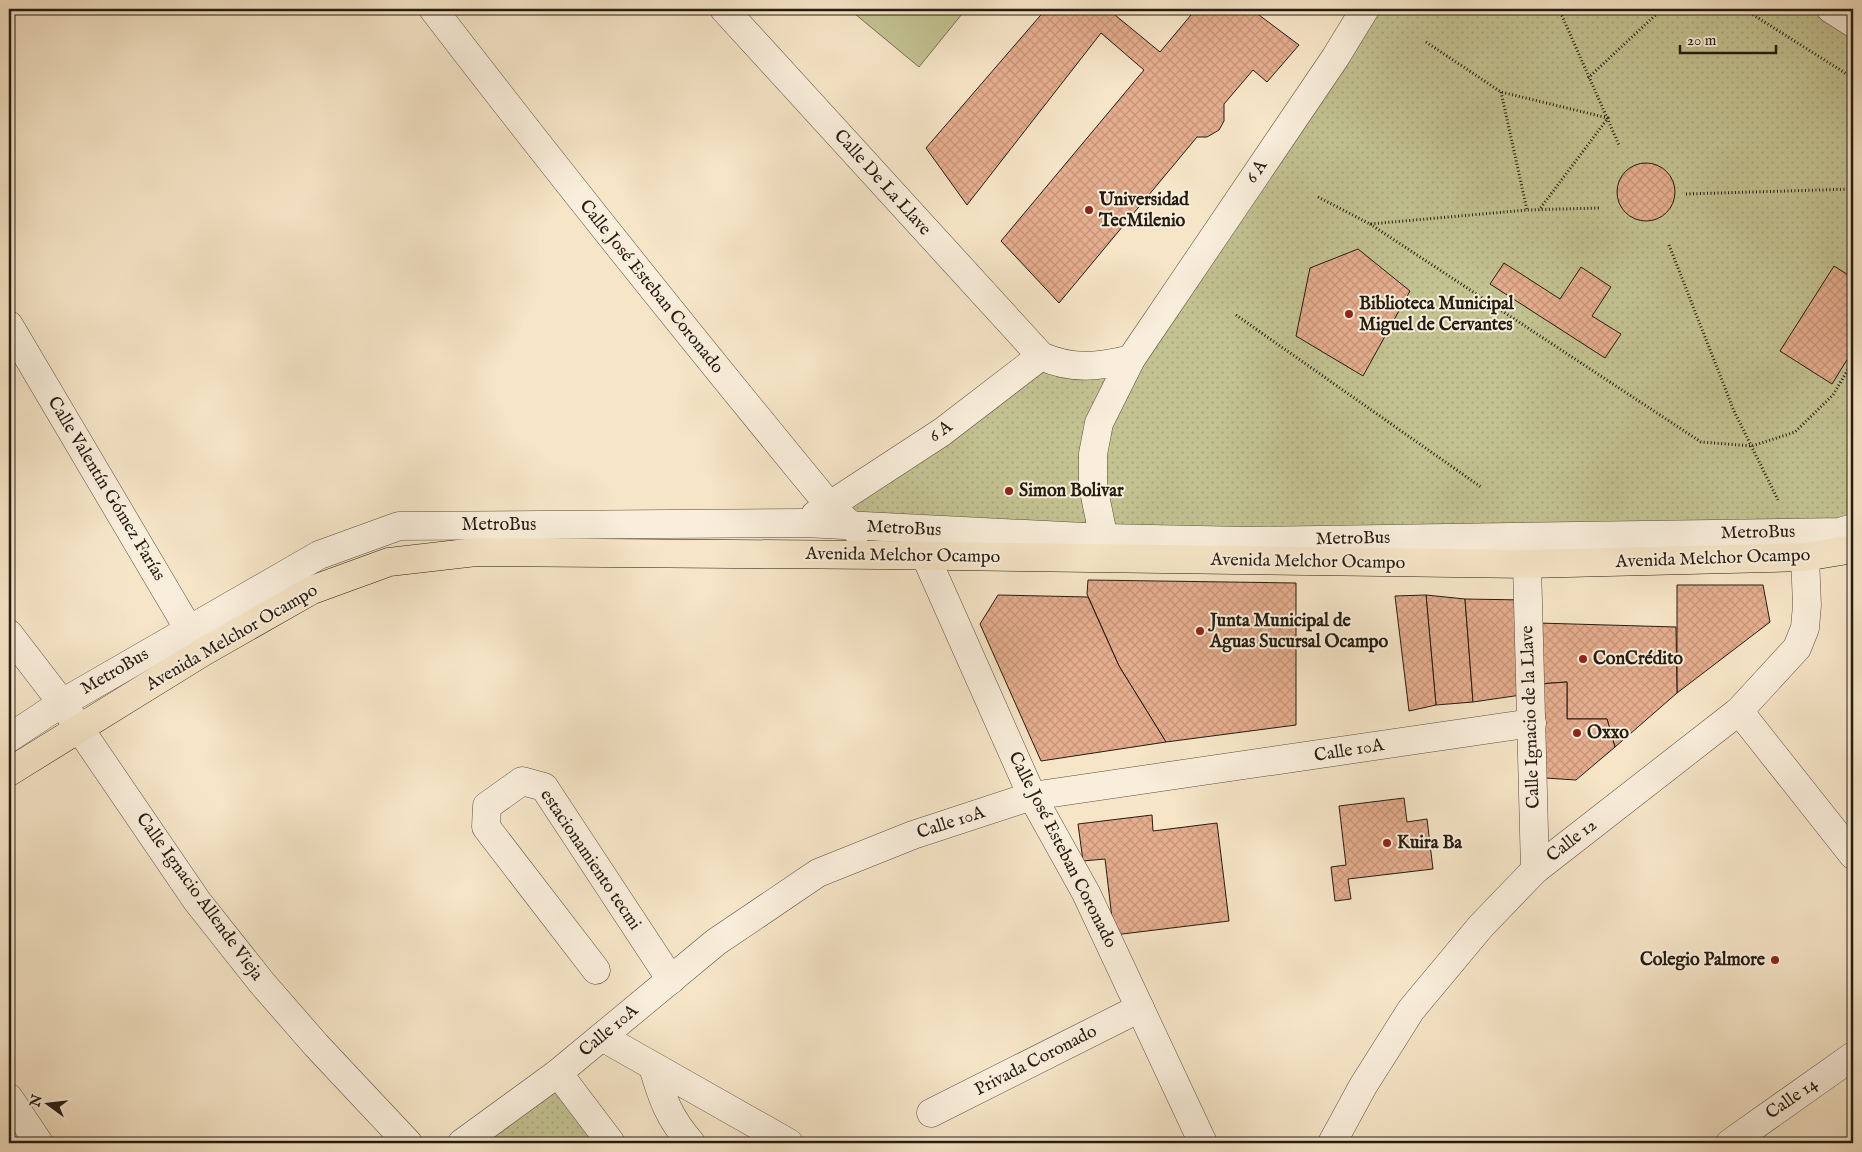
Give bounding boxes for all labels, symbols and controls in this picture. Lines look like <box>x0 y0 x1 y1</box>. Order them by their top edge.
scale bar <box>1680 22 1776 54</box>
text: 20 m <box>1687 31 1717 50</box>
street label: Calle De La Llave <box>828 125 936 241</box>
street label: 6 A <box>1241 155 1274 188</box>
place label: Universidad TecMilenio <box>1098 189 1189 233</box>
street label: Calle José Esteban Coronado <box>574 195 728 379</box>
marker: Universidad TecMilenio <box>1083 204 1095 216</box>
place label: Biblioteca Municipal Miguel de Cervantes <box>1359 293 1515 337</box>
marker: Biblioteca Municipal Miguel de Cervantes <box>1343 308 1355 320</box>
street label: Calle Valentín Gómez Farías <box>42 393 170 585</box>
street label: 6 A <box>925 415 958 448</box>
place label: Simon Bolivar <box>1019 480 1124 503</box>
marker: Simon Bolivar <box>1003 485 1015 497</box>
street label: MetroBus <box>462 514 536 537</box>
street label: MetroBus <box>866 516 942 542</box>
street label: MetroBus <box>1720 521 1796 545</box>
street label: MetroBus <box>1315 527 1391 551</box>
street label: Avenida Melchor Ocampo <box>804 543 1001 569</box>
street label: Avenida Melchor Ocampo <box>1614 544 1811 574</box>
street label: Avenida Melchor Ocampo <box>1209 549 1406 575</box>
street label: Avenida Melchor Ocampo <box>141 579 322 697</box>
place label: Junta Municipal de Aguas Sucursal Ocampo <box>1208 610 1389 654</box>
marker: Junta Municipal de Aguas Sucursal Ocampo <box>1194 625 1206 637</box>
street label: Calle Ignacio de la Llave <box>1516 625 1546 809</box>
street label: MetroBus <box>77 643 153 701</box>
place label: ConCrédito <box>1593 648 1683 671</box>
marker: ConCrédito <box>1577 653 1589 665</box>
place label: Oxxo <box>1587 722 1629 745</box>
marker: Oxxo <box>1571 727 1583 739</box>
street label: Calle 10A <box>1313 734 1386 768</box>
street label: Calle José Esteban Coronado <box>1002 748 1122 952</box>
street label: estacionamiento tecmi <box>534 785 646 935</box>
street label: Calle 10A <box>914 801 989 845</box>
street label: Calle Ignacio Allende Vieja <box>130 809 268 986</box>
street label: Calle 12 <box>1542 814 1602 868</box>
place label: Kuira Ba <box>1397 832 1463 855</box>
marker: Kuira Ba <box>1381 837 1393 849</box>
place label: Colegio Palmore <box>1640 949 1766 972</box>
marker: Colegio Palmore <box>1769 954 1781 966</box>
street label: Calle 10A <box>575 999 644 1062</box>
street label: Privada Coronado <box>971 1020 1101 1102</box>
street label: Calle 14 <box>1762 1073 1823 1125</box>
north arrow <box>22 1080 72 1130</box>
text: N <box>26 1093 47 1110</box>

